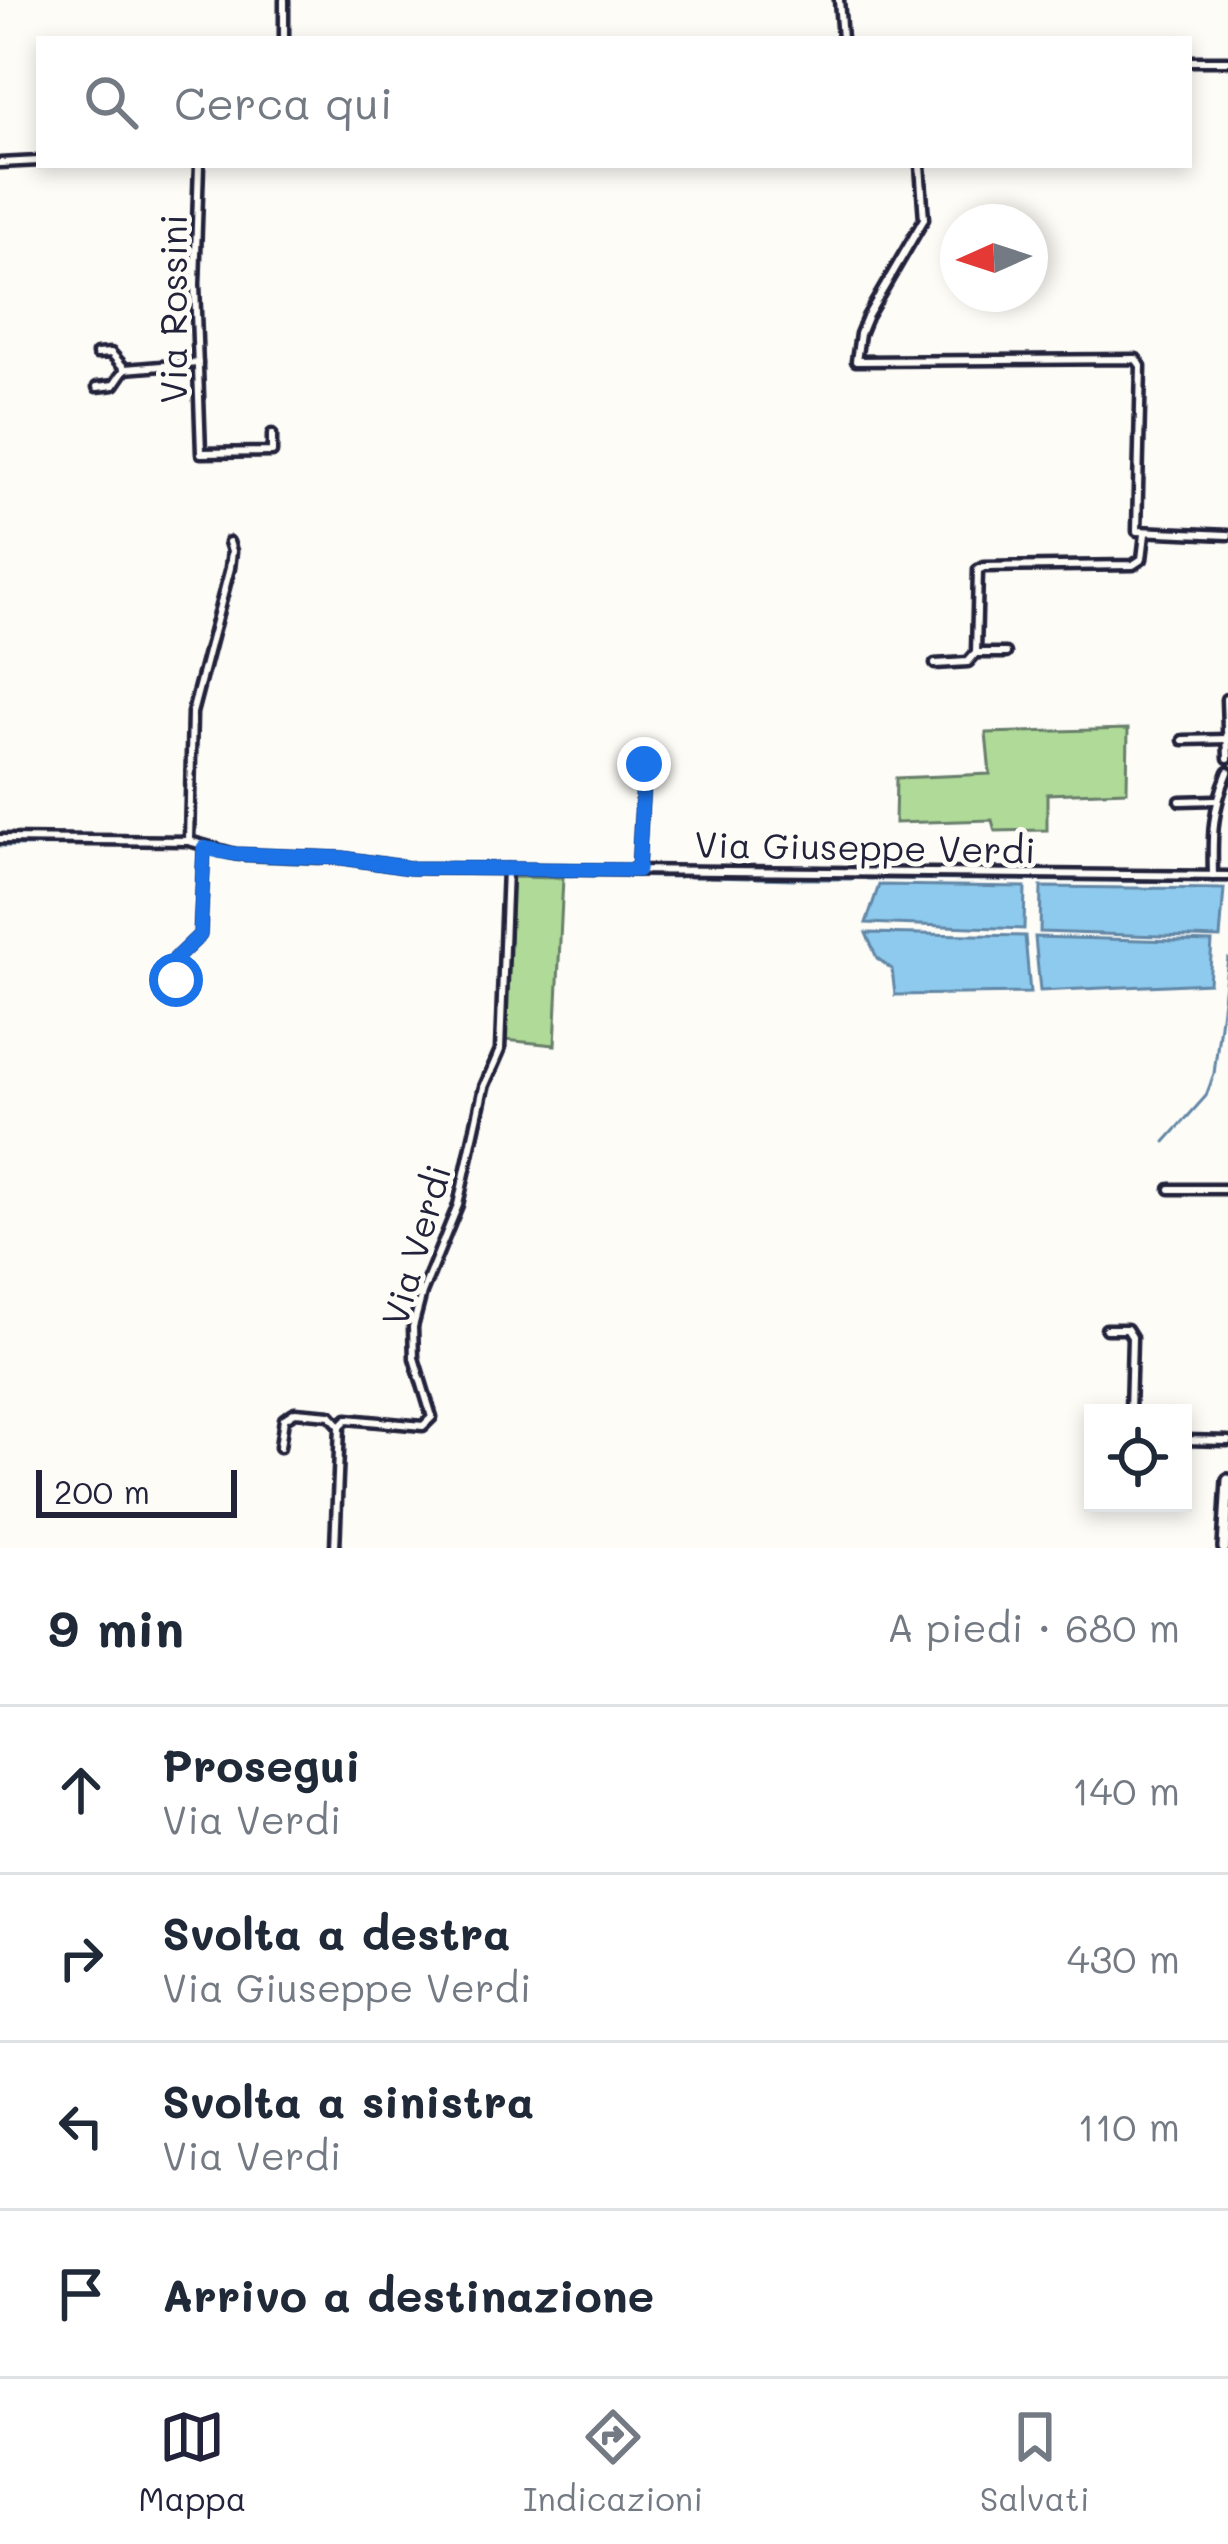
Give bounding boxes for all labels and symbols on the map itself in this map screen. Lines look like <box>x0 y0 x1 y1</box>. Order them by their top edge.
north arrow <box>940 204 1048 312</box>
street label: Via Rossini <box>149 214 196 404</box>
route end <box>617 737 671 791</box>
street label: Via Giuseppe Verdi <box>694 820 1036 872</box>
route start <box>149 953 203 1007</box>
street label: Via Verdi <box>370 1159 460 1331</box>
scale bar <box>36 1464 237 1517</box>

